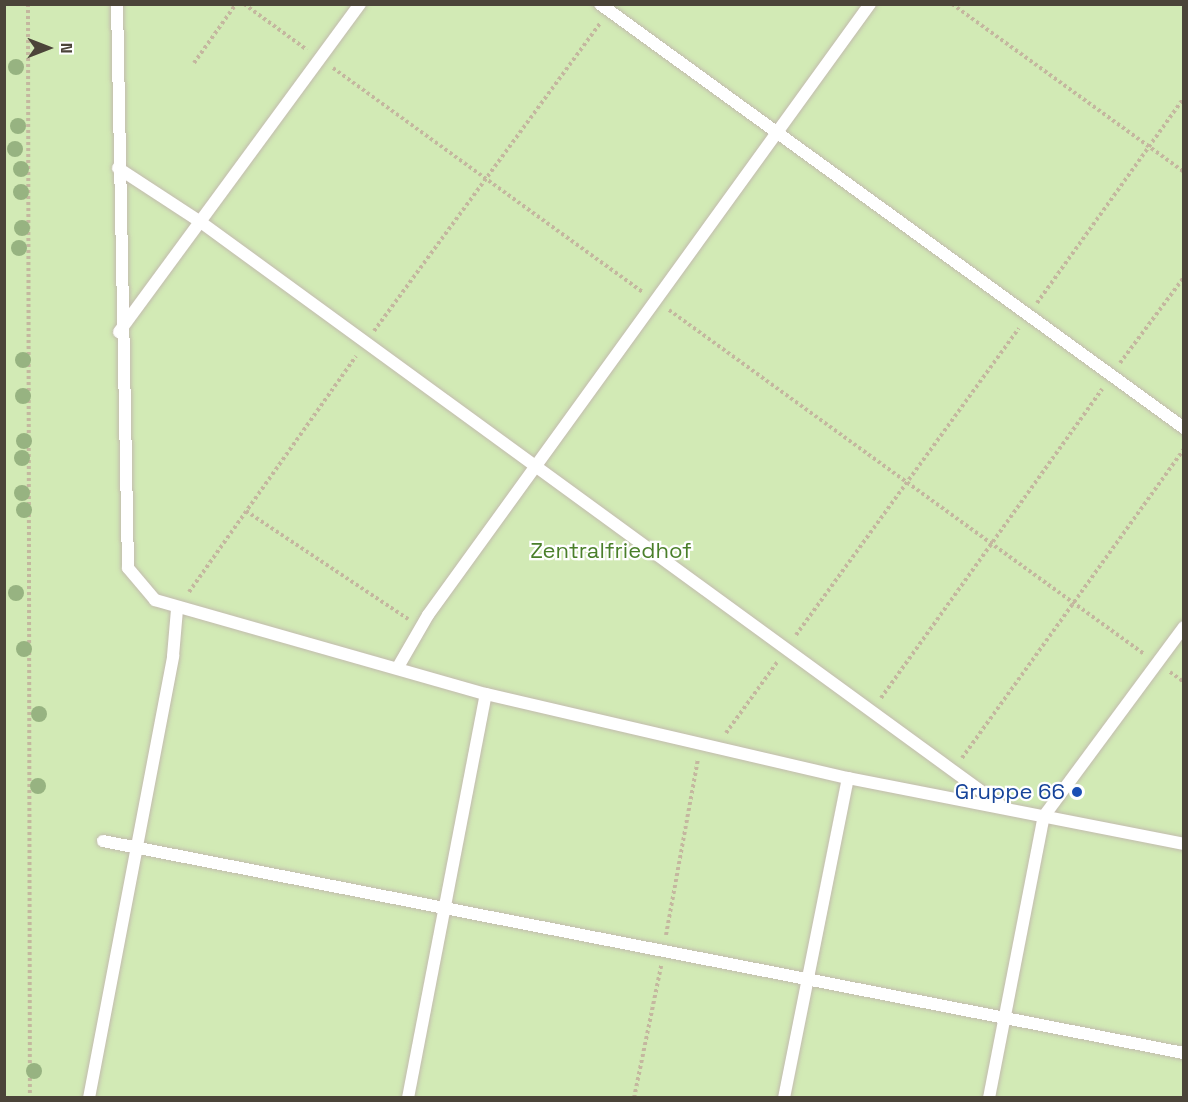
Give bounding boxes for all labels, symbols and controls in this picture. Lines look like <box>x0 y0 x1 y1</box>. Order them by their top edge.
north arrow <box>18 18 78 78</box>
text: N <box>56 43 77 53</box>
park label: Zentralfriedhof <box>530 538 692 564</box>
place label: Gruppe 66 <box>955 779 1065 805</box>
marker: Gruppe 66 <box>1070 785 1084 799</box>

